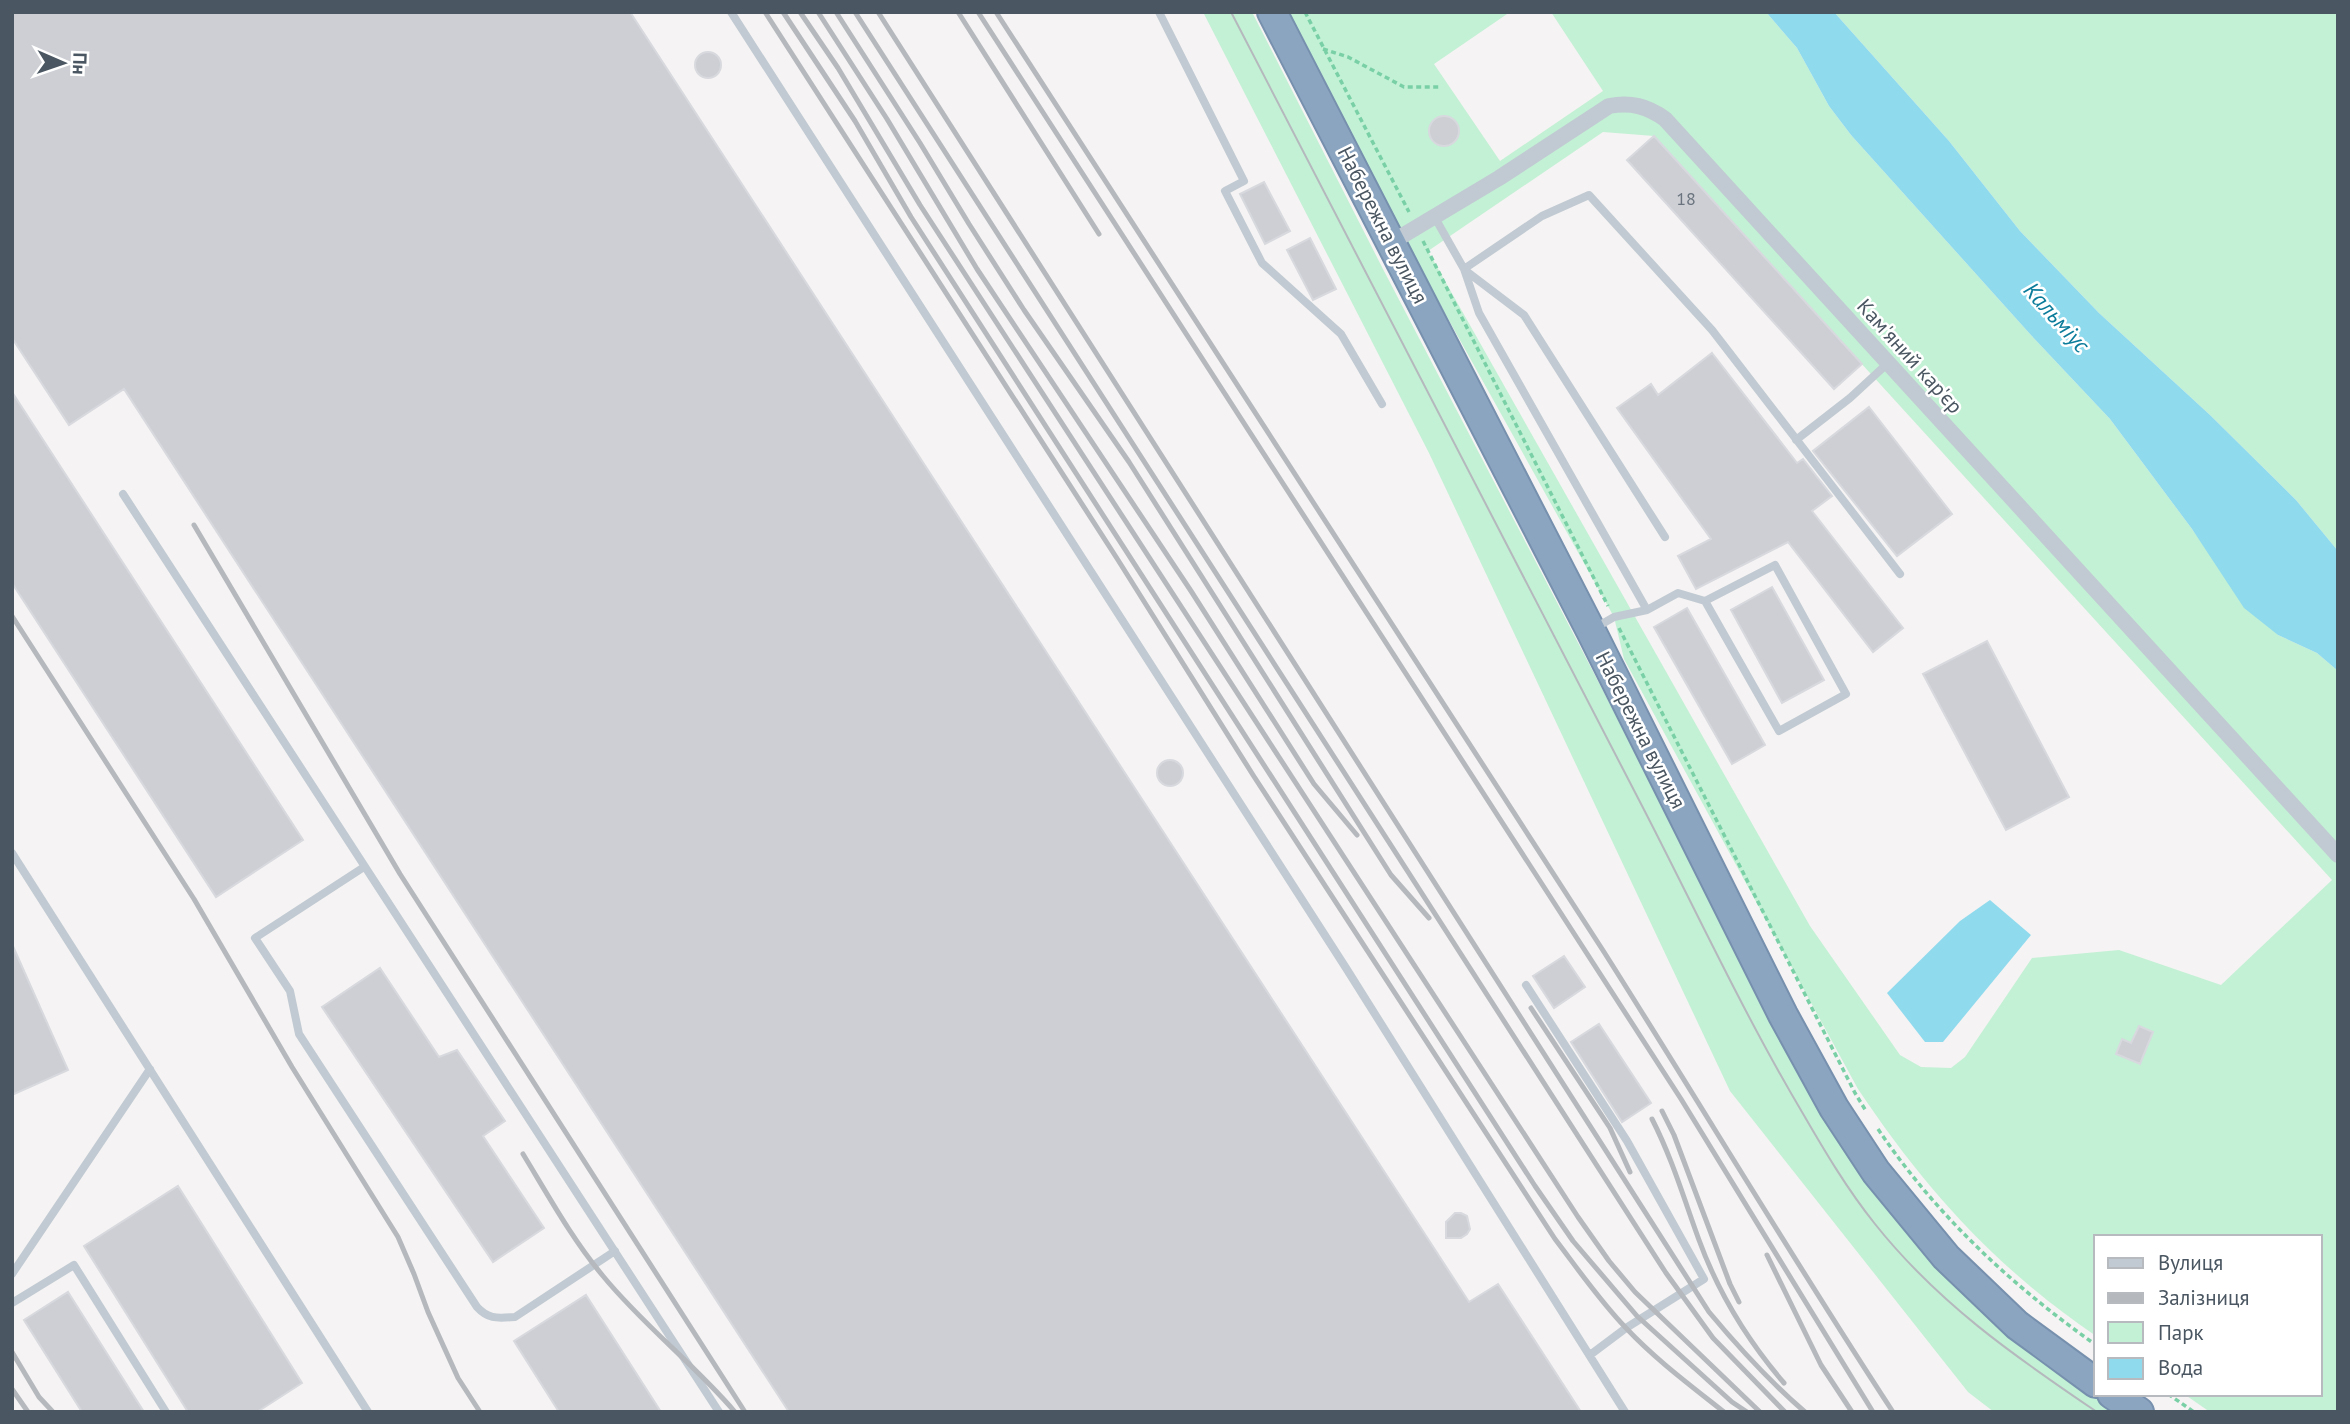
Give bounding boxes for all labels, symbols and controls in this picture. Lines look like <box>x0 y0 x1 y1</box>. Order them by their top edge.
north arrow <box>28 28 98 98</box>
text: Пн <box>68 52 92 75</box>
street label: Набережна вулиця <box>1332 142 1434 308</box>
house number: 18 <box>1676 187 1696 210</box>
water label: Кальміус <box>2018 276 2096 359</box>
street label: Кам'яний кар'єр <box>1851 293 1969 419</box>
street label: Набережна вулиця <box>1590 647 1692 813</box>
legend <box>2094 1235 2322 1396</box>
text: Вулиця <box>2158 1249 2223 1276</box>
text: Залізниця <box>2158 1284 2250 1311</box>
text: Парк <box>2158 1319 2204 1346</box>
text: Вода <box>2158 1354 2203 1381</box>

